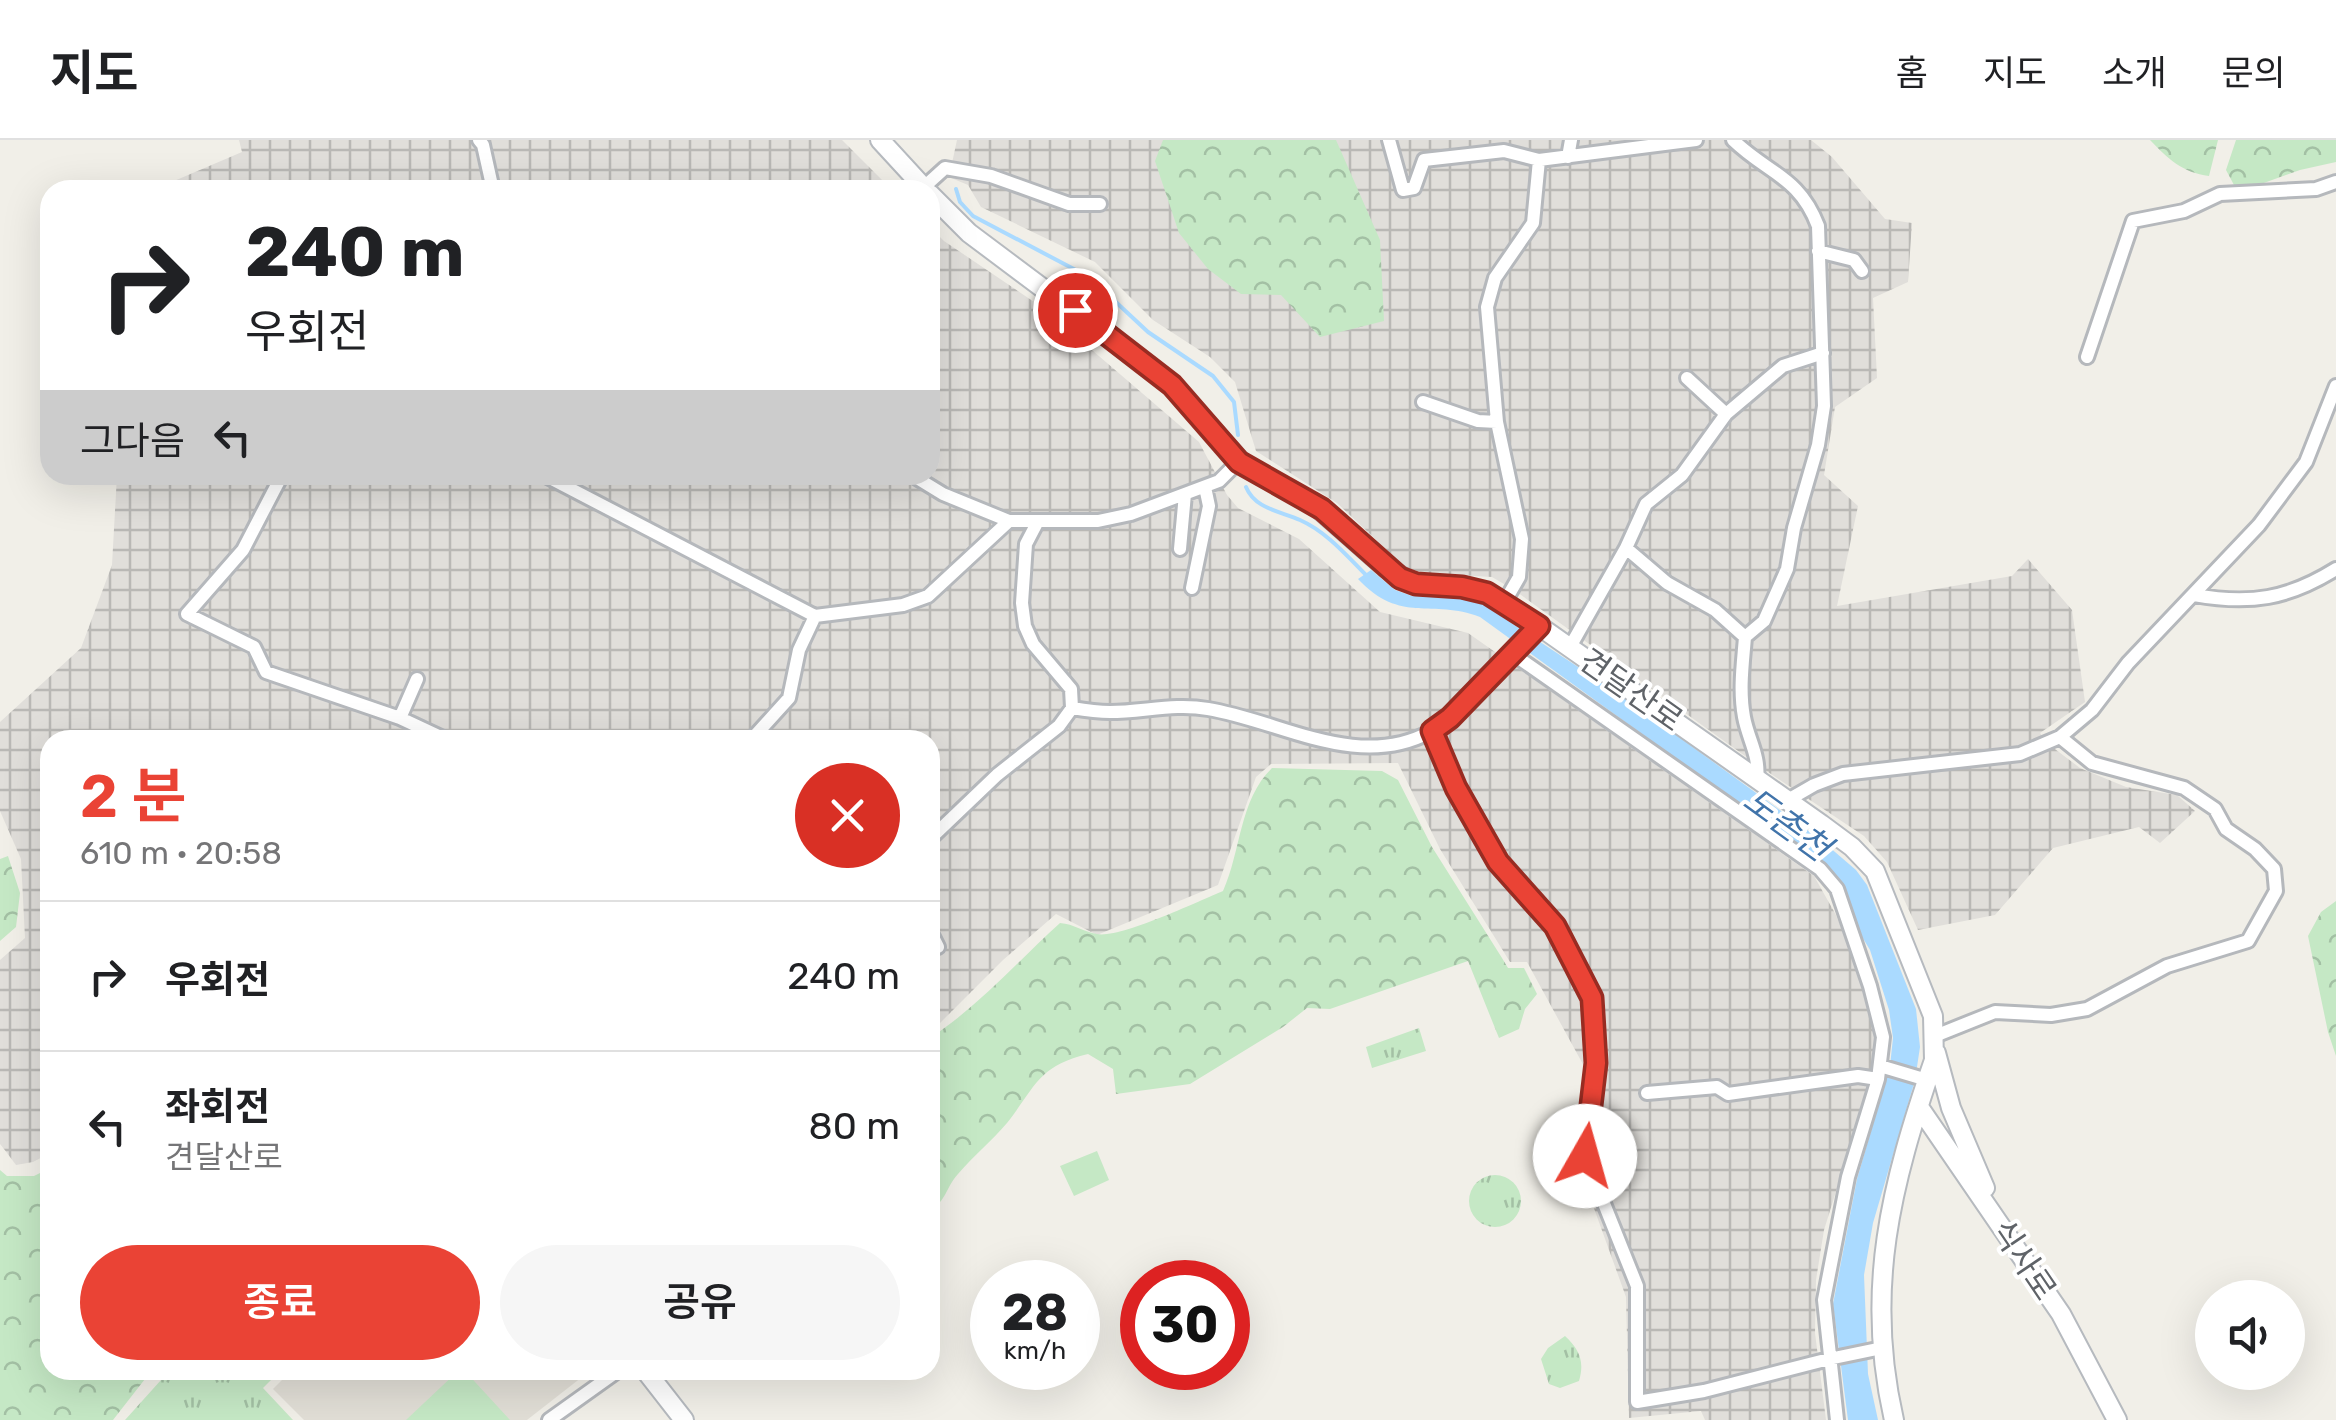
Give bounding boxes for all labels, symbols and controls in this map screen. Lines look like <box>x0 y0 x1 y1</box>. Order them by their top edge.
text: 지도 <box>50 45 138 102</box>
text: 홈 <box>1896 52 1928 94</box>
text: 지도 <box>1983 52 2047 94</box>
text: 소개 <box>2102 52 2167 94</box>
text: 문의 <box>2222 52 2286 94</box>
text: 240 m <box>245 211 465 294</box>
icon: right <box>80 220 210 350</box>
pin <box>1033 268 1118 353</box>
icon: arrive <box>1048 283 1103 338</box>
text: 우회전 <box>245 305 369 358</box>
icon: left <box>205 410 260 465</box>
text: 그다음 <box>80 418 185 464</box>
street label: 견달산로 <box>1572 641 1690 739</box>
text: 2 분 <box>80 761 187 832</box>
button: close <box>795 763 900 868</box>
water label: 도촌천 <box>1736 779 1841 872</box>
text: 610 m · 20:58 <box>80 834 282 872</box>
icon: right <box>80 949 135 1004</box>
text: 240 m <box>787 953 900 999</box>
text: 우회전 <box>165 957 270 1003</box>
text: 좌회전 <box>165 1084 270 1130</box>
icon: left <box>80 1099 135 1154</box>
text: 80 m <box>809 1103 900 1149</box>
position arrow <box>1533 1104 1637 1208</box>
text: 견달산로 <box>165 1138 283 1176</box>
street label: 식사로 <box>1984 1213 2064 1307</box>
button: 종료 <box>80 1245 480 1360</box>
button: 공유 <box>500 1245 900 1360</box>
speed limit sign: 30 <box>1120 1260 1250 1390</box>
map controls <box>2195 1280 2305 1390</box>
button: sound <box>2195 1280 2305 1390</box>
text: 28 <box>1002 1283 1068 1343</box>
text: km/h <box>1004 1336 1066 1365</box>

